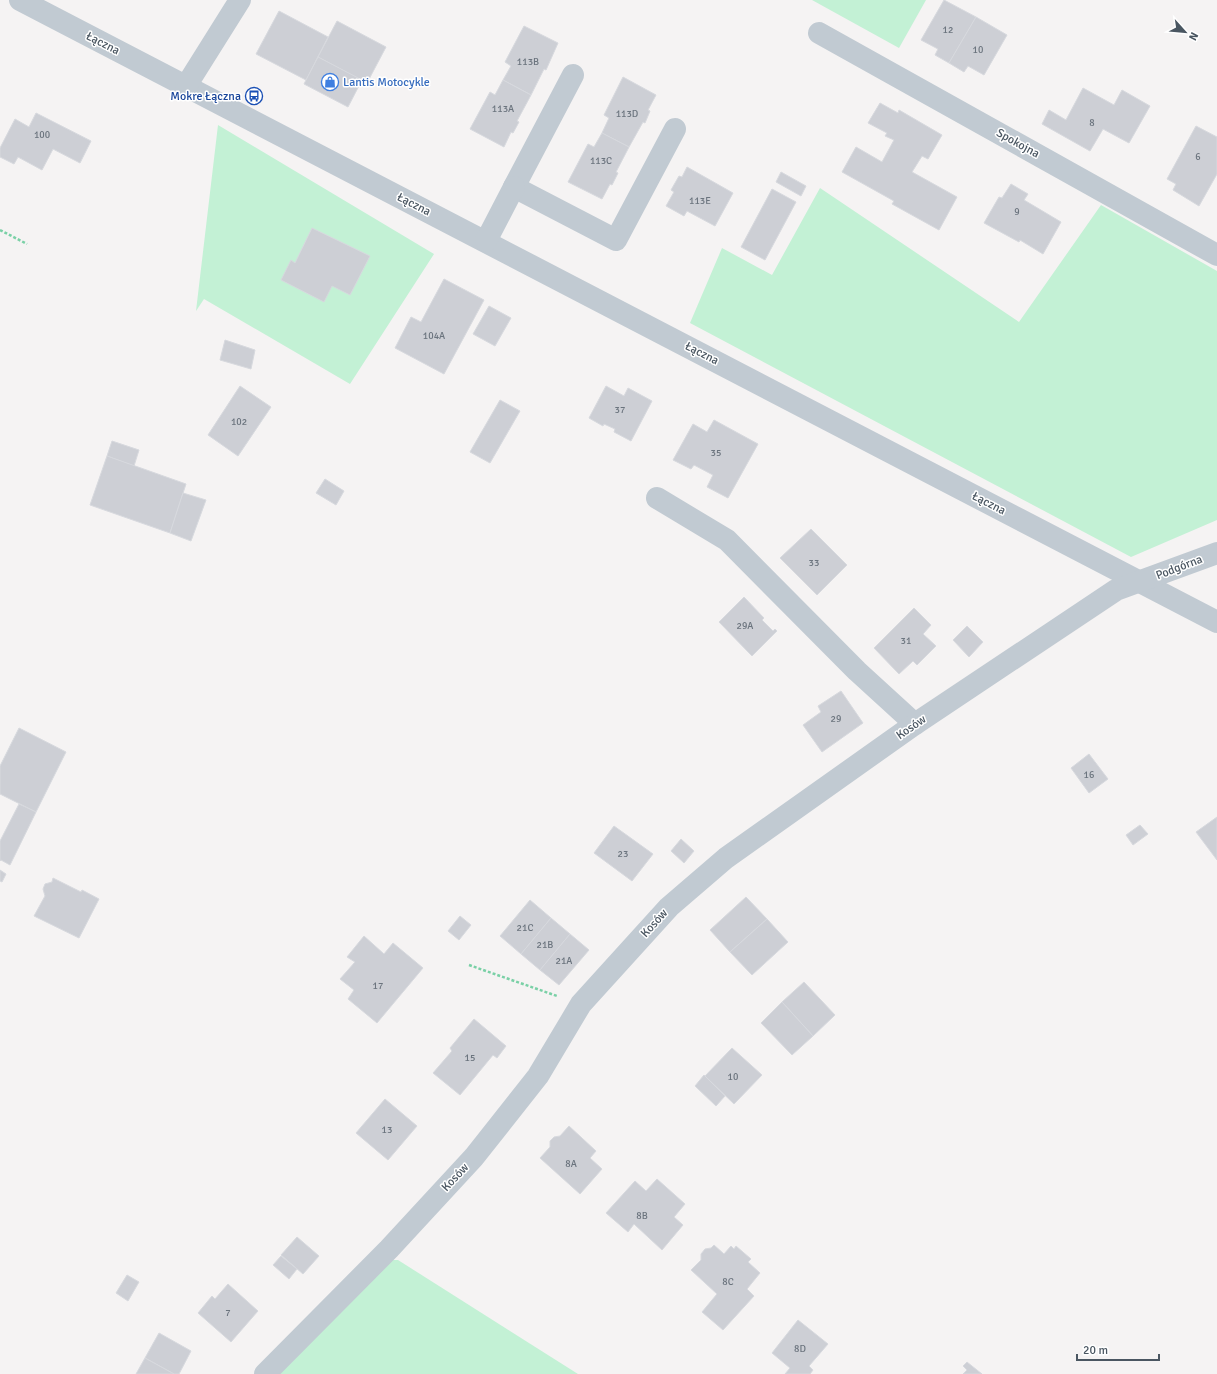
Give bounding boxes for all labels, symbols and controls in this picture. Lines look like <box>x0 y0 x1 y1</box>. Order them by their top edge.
north arrow <box>1165 12 1205 52</box>
house number: 12 <box>943 24 953 36</box>
street label: Łączna <box>83 29 122 58</box>
text: N <box>1186 30 1201 43</box>
house number: 10 <box>973 44 983 56</box>
house number: 113B <box>517 56 539 68</box>
shop icon: Lantis Motocykle <box>320 72 340 92</box>
place label: Lantis Motocykle <box>343 75 430 90</box>
bus stop icon: Mokre Łączna <box>244 86 264 106</box>
place label: Mokre Łączna <box>170 89 241 104</box>
house number: 113A <box>492 103 514 115</box>
house number: 113D <box>616 108 638 120</box>
house number: 8 <box>1089 117 1095 129</box>
street label: Spokojna <box>993 125 1042 161</box>
house number: 100 <box>34 129 50 141</box>
house number: 6 <box>1195 151 1201 163</box>
house number: 113C <box>590 155 612 167</box>
street label: Łączna <box>394 190 433 219</box>
house number: 113E <box>689 195 711 207</box>
house number: 9 <box>1014 206 1020 218</box>
house number: 104A <box>423 330 445 342</box>
street label: Łączna <box>682 339 721 368</box>
house number: 37 <box>615 404 625 416</box>
house number: 102 <box>231 416 247 428</box>
house number: 35 <box>711 447 721 459</box>
street label: Łączna <box>969 489 1008 518</box>
street label: Podgórna <box>1154 552 1205 583</box>
house number: 33 <box>809 557 819 569</box>
house number: 29A <box>737 620 753 632</box>
house number: 31 <box>901 635 911 647</box>
street label: Kosów <box>893 712 929 743</box>
house number: 29 <box>831 713 841 725</box>
house number: 16 <box>1084 769 1094 781</box>
house number: 23 <box>618 848 628 860</box>
street label: Kosów <box>638 906 671 941</box>
house number: 21C <box>517 922 533 934</box>
house number: 21B <box>537 939 553 951</box>
house number: 21A <box>556 955 572 967</box>
house number: 17 <box>373 980 383 992</box>
house number: 15 <box>465 1052 475 1064</box>
house number: 10 <box>728 1071 738 1083</box>
house number: 13 <box>382 1124 392 1136</box>
house number: 8A <box>565 1158 577 1170</box>
street label: Kosów <box>439 1160 472 1195</box>
house number: 8B <box>636 1210 648 1222</box>
house number: 8C <box>722 1276 734 1288</box>
house number: 7 <box>225 1307 231 1319</box>
scale bar <box>1077 1336 1159 1362</box>
house number: 8D <box>794 1343 806 1355</box>
text: 20 m <box>1083 1343 1108 1358</box>

